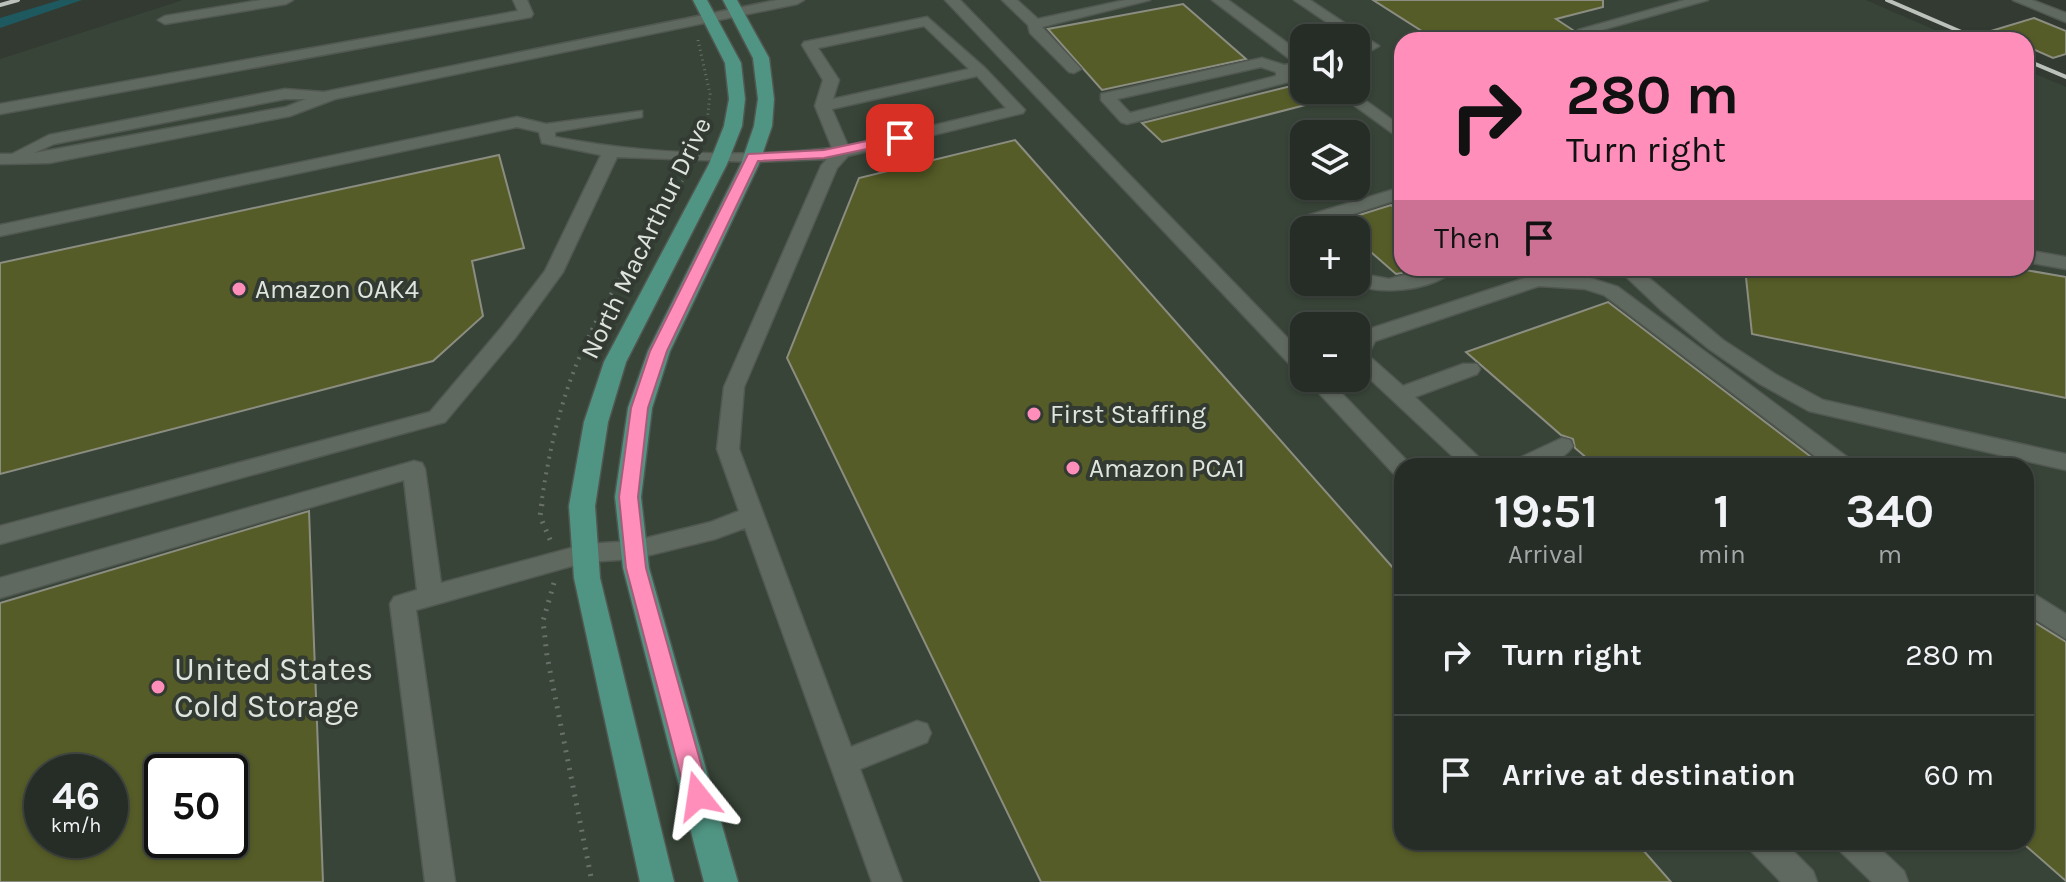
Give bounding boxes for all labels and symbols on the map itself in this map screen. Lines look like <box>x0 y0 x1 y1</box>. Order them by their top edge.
pin <box>866 104 934 172</box>
street label: North MacArthur Drive <box>574 112 718 364</box>
place label: Amazon OAK4 <box>255 274 419 305</box>
marker: Amazon OAK4 <box>230 280 248 298</box>
place label: First Staffing <box>1050 399 1206 430</box>
marker: First Staffing <box>1025 405 1043 423</box>
place label: Amazon PCA1 <box>1089 453 1245 484</box>
marker: Amazon PCA1 <box>1064 459 1082 477</box>
place label: United States Cold Storage <box>174 651 373 725</box>
marker: United States Cold Storage <box>149 678 167 696</box>
speed limit sign: 50 <box>144 754 248 858</box>
position arrow <box>656 754 740 838</box>

